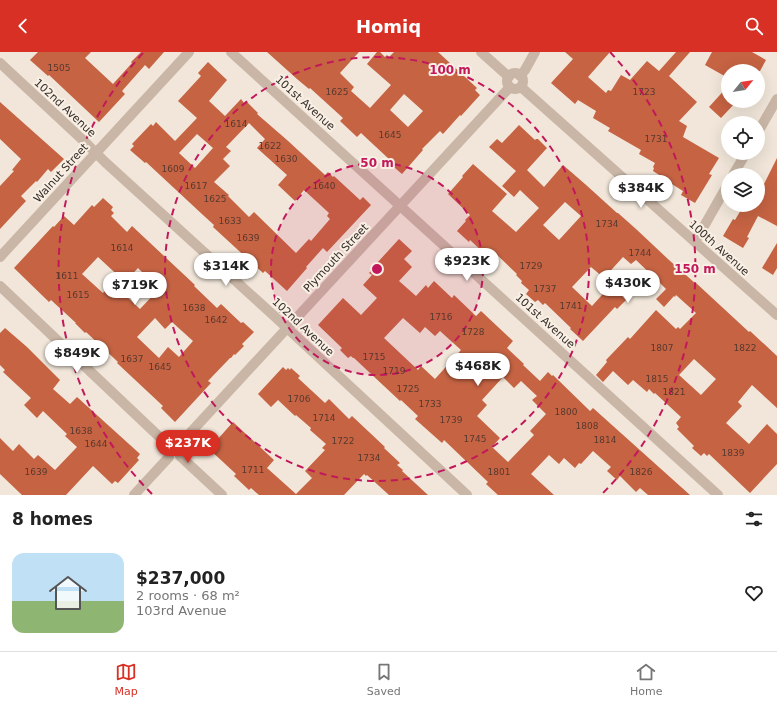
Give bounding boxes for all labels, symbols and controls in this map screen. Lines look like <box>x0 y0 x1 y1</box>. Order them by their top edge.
icon: back <box>12 15 34 37</box>
icon: search <box>743 15 765 37</box>
text: Homiq <box>356 16 421 37</box>
house number: 1505 <box>48 63 70 73</box>
text: 100 m <box>429 63 471 77</box>
north arrow <box>721 64 765 108</box>
map controls <box>721 64 765 212</box>
street label: 101st Avenue <box>273 73 338 133</box>
street label: 102nd Avenue <box>32 76 99 140</box>
house number: 1625 <box>326 87 348 97</box>
house number: 1723 <box>633 87 655 97</box>
button: locate <box>721 116 765 160</box>
house number: 1614 <box>225 119 248 129</box>
house number: 1645 <box>379 130 401 140</box>
house number: 1731 <box>645 134 667 144</box>
street label: Walnut Street <box>31 140 91 205</box>
house number: 1622 <box>259 141 281 151</box>
house number: 1630 <box>275 154 298 164</box>
text: 50 m <box>360 156 394 170</box>
house number: 1609 <box>162 164 185 174</box>
button: layers <box>721 168 765 212</box>
pin: $384K <box>613 175 669 209</box>
text: $384K <box>618 180 664 195</box>
house number: 1617 <box>185 181 207 191</box>
house number: 1640 <box>313 181 336 191</box>
house number: 1625 <box>204 194 226 204</box>
house number: 1633 <box>219 216 241 226</box>
street label: 100th Avenue <box>686 218 752 279</box>
house number: 1734 <box>596 219 619 229</box>
street label: Plymouth Street <box>301 221 372 295</box>
house number: 1639 <box>237 233 260 243</box>
house number: 1614 <box>111 243 134 253</box>
pin: $923K <box>439 248 495 282</box>
house number: 1744 <box>629 248 652 258</box>
pin: $314K <box>198 253 254 287</box>
text: $923K <box>444 253 490 268</box>
text: $314K <box>203 258 249 273</box>
house number: 1729 <box>520 261 543 271</box>
centre of rings <box>370 262 384 276</box>
text: 150 m <box>674 262 716 276</box>
pin: $430K <box>600 270 656 304</box>
house number: 1611 <box>56 271 78 281</box>
pin: $719K <box>107 272 163 306</box>
text: $430K <box>605 275 651 290</box>
text: $719K <box>112 277 158 292</box>
house number: 1737 <box>534 284 556 294</box>
house number: 1615 <box>67 290 89 300</box>
street label: 101st Avenue <box>513 291 578 351</box>
street label: 102nd Avenue <box>270 295 337 359</box>
house number: 1741 <box>560 301 582 311</box>
house number: 1638 <box>183 303 206 313</box>
house number: 1716 <box>430 312 453 322</box>
house number: 1642 <box>205 315 227 325</box>
house number: 1728 <box>462 327 485 337</box>
pin: $849K <box>49 340 105 374</box>
house number: 1807 <box>651 343 673 353</box>
house number: 1822 <box>734 343 756 353</box>
text: $849K <box>54 345 100 360</box>
house number: 1715 <box>363 352 385 362</box>
pin: $468K <box>450 353 506 387</box>
house number: 1637 <box>121 354 143 364</box>
text: $468K <box>455 358 501 373</box>
house number: 1645 <box>149 362 171 372</box>
house number: 1719 <box>383 366 406 376</box>
house number: 1815 <box>646 374 668 384</box>
house number: 1725 <box>397 384 419 394</box>
house number: 1821 <box>663 387 685 397</box>
house number: 1706 <box>288 394 311 404</box>
house number: 1733 <box>419 399 441 409</box>
house number: 1800 <box>555 407 578 417</box>
house number: 1714 <box>313 413 336 423</box>
house number: 1739 <box>440 415 463 425</box>
house number: 1808 <box>576 421 599 431</box>
house number: 1638 <box>70 426 93 436</box>
pin: $237K <box>160 430 216 464</box>
house number: 1745 <box>464 434 486 444</box>
text: $237K <box>165 435 211 450</box>
house number: 1814 <box>594 435 617 445</box>
house number: 1722 <box>332 436 354 446</box>
house number: 1644 <box>85 439 108 449</box>
house number: 1839 <box>722 448 745 458</box>
house number: 1734 <box>358 453 381 463</box>
house number: 1711 <box>242 465 264 475</box>
house number: 1639 <box>25 467 48 477</box>
house number: 1801 <box>488 467 510 477</box>
house number: 1826 <box>630 467 653 477</box>
icon: filters <box>743 508 765 530</box>
text: 8 homes <box>12 509 93 529</box>
text: $237,000 <box>136 568 225 588</box>
icon: home <box>44 569 92 617</box>
icon: heart <box>743 582 765 604</box>
text: 2 rooms · 68 m² <box>136 588 240 603</box>
text: 103rd Avenue <box>136 603 227 618</box>
tab: Map <box>115 661 138 698</box>
tab: Saved <box>367 661 401 698</box>
tab: Home <box>630 661 662 698</box>

